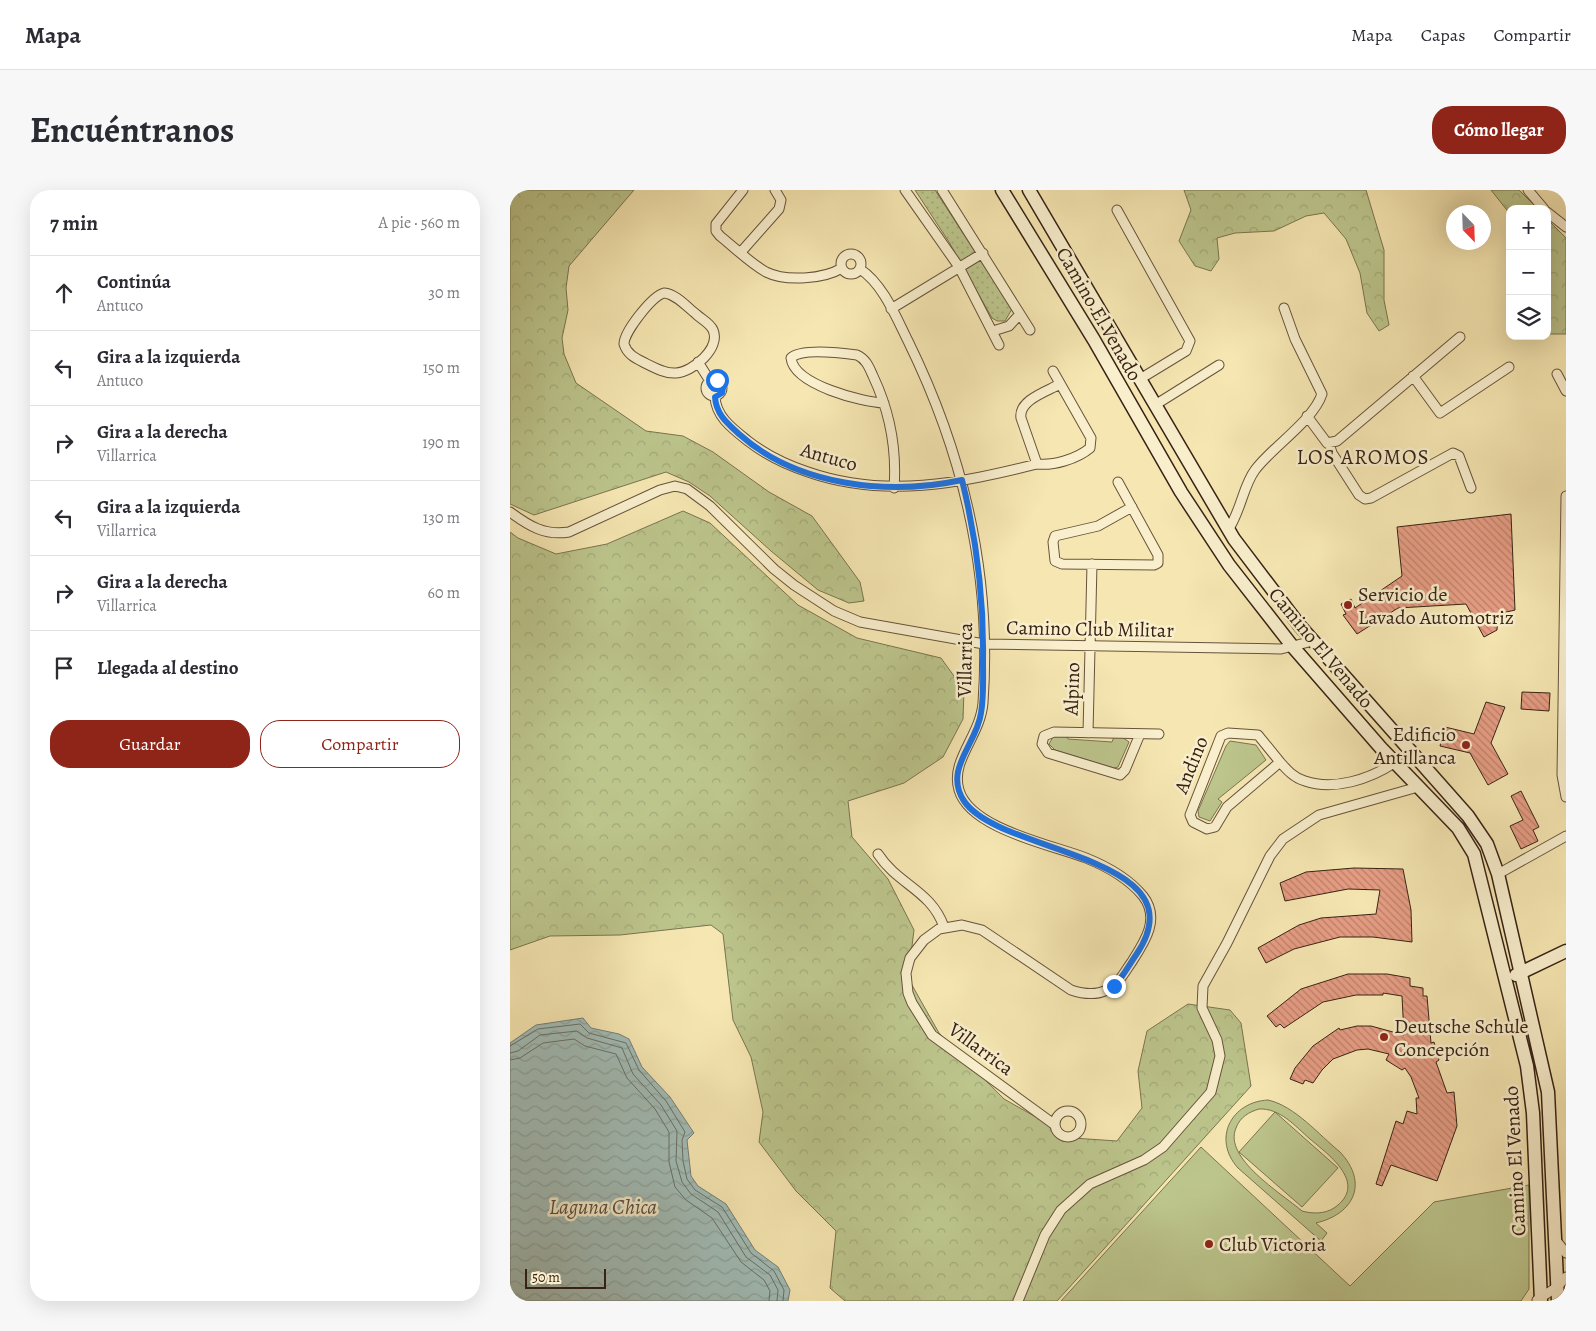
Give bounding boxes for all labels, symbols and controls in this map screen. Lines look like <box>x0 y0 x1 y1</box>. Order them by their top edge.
text: Mapa <box>25 19 81 51</box>
text: Mapa <box>1351 23 1393 47</box>
text: Capas <box>1421 23 1465 47</box>
text: Compartir <box>1493 23 1571 47</box>
text: Encuéntranos <box>30 106 234 154</box>
button: Cómo llegar <box>1432 106 1566 154</box>
north arrow <box>1446 205 1491 250</box>
map controls <box>1506 205 1551 340</box>
button: + <box>1506 205 1551 250</box>
text: 7 min <box>50 209 98 237</box>
text: A pie · 560 m <box>379 212 460 234</box>
street label: Camino El Venado <box>1050 242 1148 386</box>
button: − <box>1506 250 1551 295</box>
text: Continúa <box>97 269 171 295</box>
icon: ahead <box>50 279 78 307</box>
text: 30 m <box>428 282 460 304</box>
text: Antuco <box>97 295 143 317</box>
button: layers <box>1506 295 1551 340</box>
text: Gira a la izquierda <box>97 344 240 370</box>
icon: left <box>50 354 78 382</box>
text: 150 m <box>423 357 460 379</box>
route start <box>706 369 729 392</box>
text: Antuco <box>97 370 143 392</box>
text: Gira a la derecha <box>97 419 228 445</box>
icon: right <box>50 429 78 457</box>
text: 190 m <box>422 432 460 454</box>
street label: Antuco <box>797 436 861 478</box>
district label: LOS AROMOS <box>1296 443 1430 471</box>
text: Villarrica <box>97 445 157 467</box>
text: Gira a la izquierda <box>97 494 240 520</box>
icon: left <box>50 504 78 532</box>
text: 130 m <box>423 507 460 529</box>
text: Villarrica <box>97 520 157 542</box>
text: Gira a la derecha <box>97 569 228 595</box>
icon: right <box>50 579 78 607</box>
place label: Servicio de Lavado Automotriz <box>1358 581 1514 631</box>
text: 60 m <box>428 582 460 604</box>
street label: Camino El Venado <box>1262 582 1380 714</box>
text: Villarrica <box>97 595 157 617</box>
marker: Servicio de Lavado Automotriz <box>1342 599 1354 611</box>
street label: Camino Club Militar <box>1006 614 1174 644</box>
street label: Villarrica <box>951 622 979 699</box>
icon: arrive <box>50 654 78 682</box>
text: Llegada al destino <box>97 655 239 681</box>
street label: Alpino <box>1058 662 1086 717</box>
button: Guardar <box>50 720 250 768</box>
button: Compartir <box>260 720 460 768</box>
place label: Edificio Antillanca <box>1373 721 1457 771</box>
street label: Andino <box>1167 732 1215 799</box>
marker: Edificio Antillanca <box>1460 739 1472 751</box>
route end <box>1103 975 1126 998</box>
place label: Deutsche Schule Concepción <box>1394 1013 1529 1063</box>
street label: Villarrica <box>942 1016 1020 1082</box>
marker: Deutsche Schule Concepción <box>1378 1031 1390 1043</box>
street label: Camino El Venado <box>1498 1085 1532 1237</box>
water label: Laguna Chica <box>549 1193 657 1221</box>
place label: Club Victoria <box>1219 1231 1327 1258</box>
marker: Club Victoria <box>1203 1238 1215 1250</box>
scale bar <box>525 1266 606 1289</box>
text: 50 m <box>532 1268 560 1287</box>

